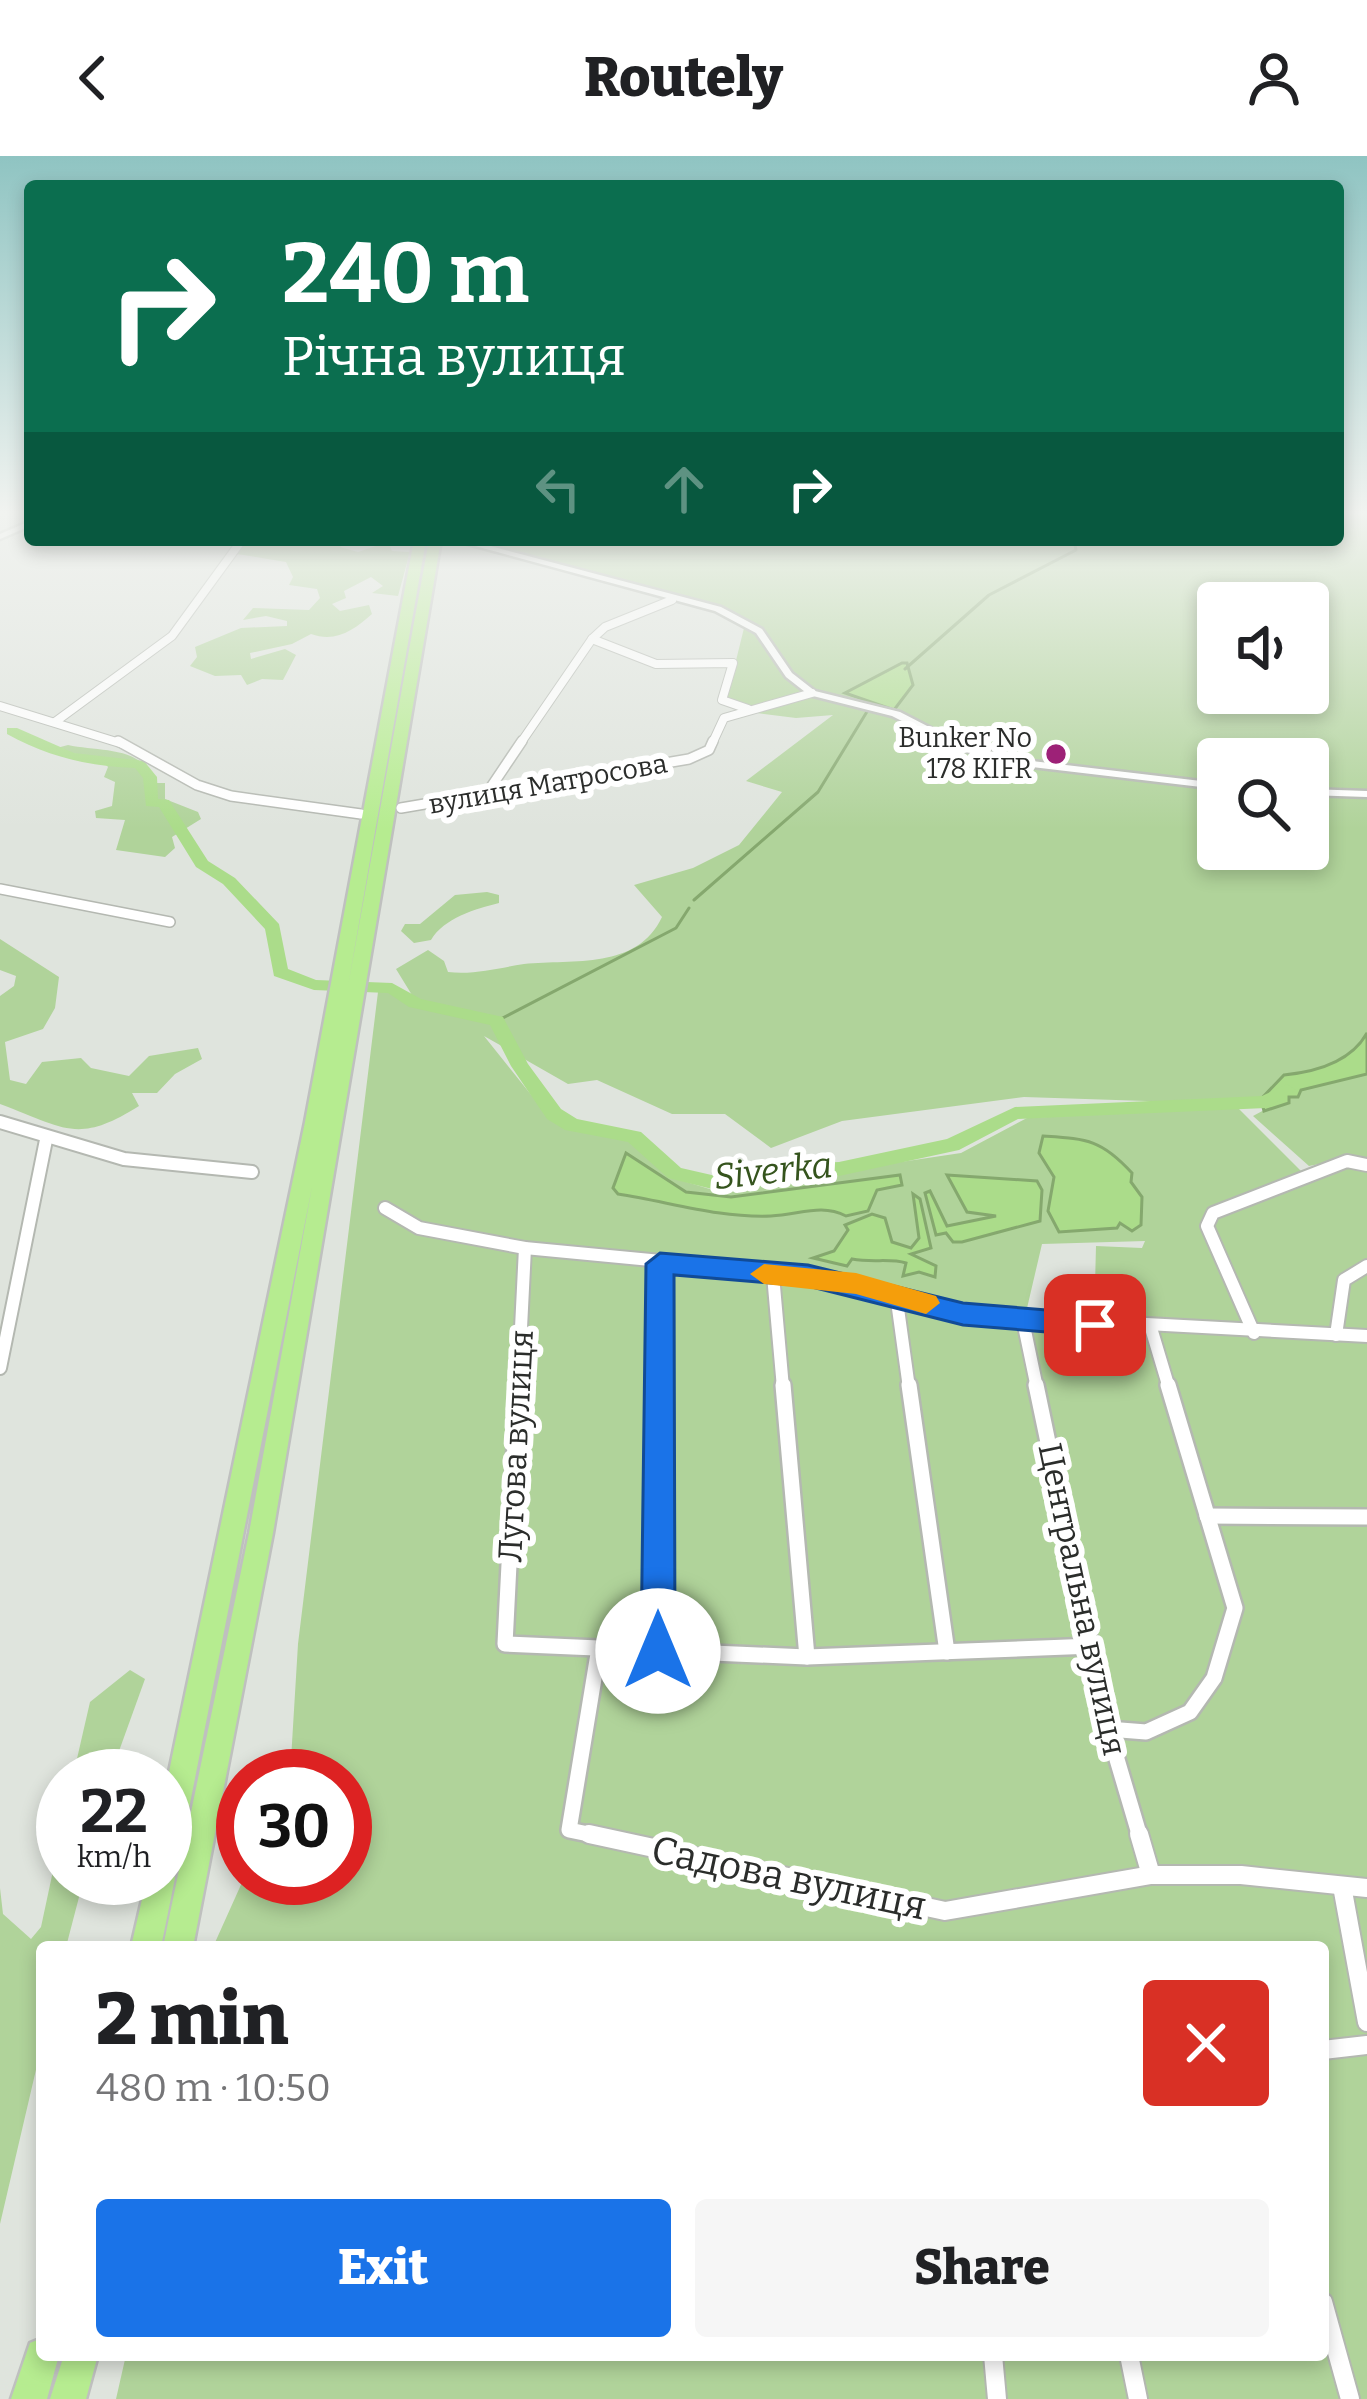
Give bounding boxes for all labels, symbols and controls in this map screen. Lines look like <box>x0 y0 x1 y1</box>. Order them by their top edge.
icon: back <box>60 45 126 111</box>
icon: person <box>1241 45 1307 111</box>
text: Routely <box>584 46 783 110</box>
text: 240 m <box>282 223 529 324</box>
icon: right <box>84 228 240 384</box>
text: Річна вулиця <box>282 325 626 389</box>
icon: left <box>525 456 591 522</box>
icon: ahead <box>651 456 717 522</box>
icon: right <box>777 456 843 522</box>
map controls <box>1197 582 1329 870</box>
button: sound <box>1197 582 1329 714</box>
place label: Bunker No 178 KIFR <box>898 722 1032 785</box>
button: search <box>1197 738 1329 870</box>
marker: Bunker No 178 KIFR <box>1043 741 1069 767</box>
street label: вулиця Матросова <box>426 747 670 821</box>
water label: Siverka <box>712 1143 834 1199</box>
pin <box>1044 1274 1146 1376</box>
icon: arrive <box>1062 1292 1128 1358</box>
street label: Лугова вулиця <box>490 1329 542 1563</box>
street label: Центральна вулиця <box>1029 1440 1135 1759</box>
position arrow <box>595 1588 721 1714</box>
speed limit sign: 30 <box>216 1749 372 1905</box>
text: 22 <box>80 1776 148 1848</box>
street label: Садова вулиця <box>647 1826 930 1930</box>
text: km/h <box>77 1839 151 1875</box>
text: 2 min <box>96 1977 288 2063</box>
button: close <box>1143 1980 1269 2106</box>
text: 480 m · 10:50 <box>96 2065 331 2111</box>
button: Exit <box>96 2199 671 2337</box>
button: Share <box>695 2199 1269 2337</box>

